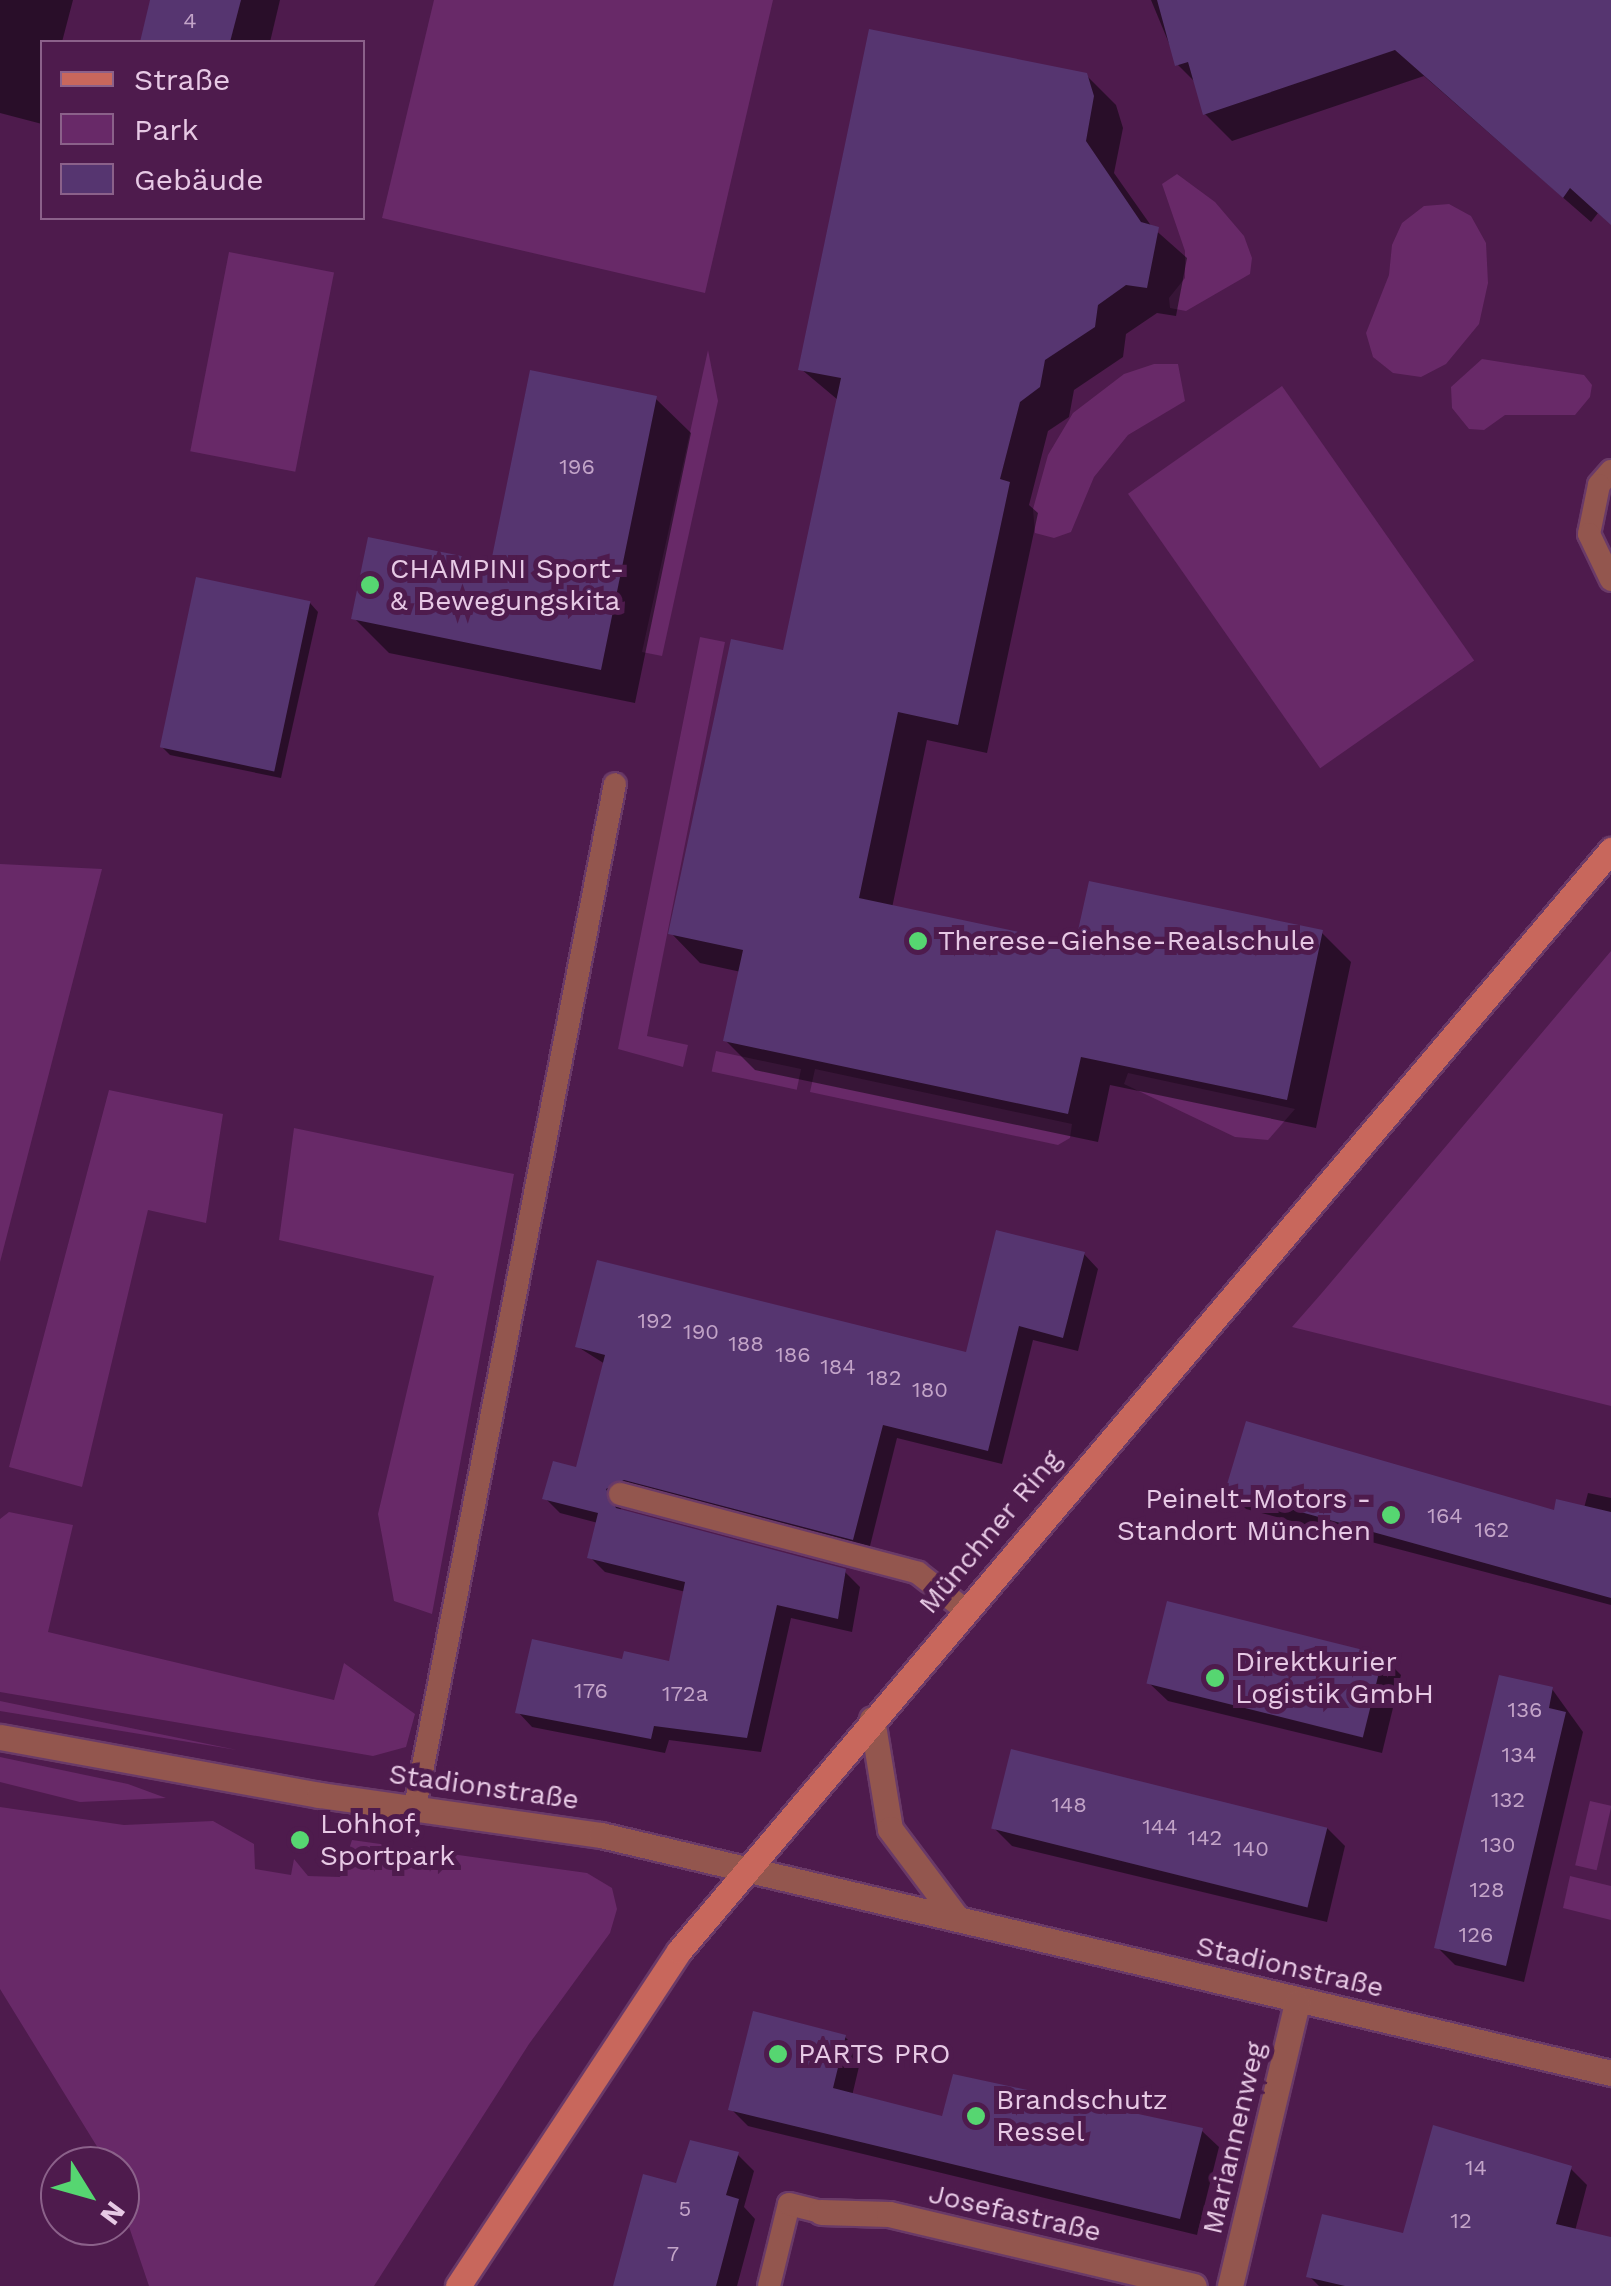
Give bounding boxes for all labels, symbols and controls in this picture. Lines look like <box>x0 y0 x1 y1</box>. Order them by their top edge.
house number: 4 <box>183 8 197 34</box>
legend <box>40 40 365 220</box>
text: Straße <box>134 62 230 97</box>
text: Park <box>134 112 199 147</box>
text: Gebäude <box>134 162 263 197</box>
house number: 196 <box>559 454 595 480</box>
place label: CHAMPINI Sport- & Bewegungskita <box>390 552 624 618</box>
marker: CHAMPINI Sport- & Bewegungskita <box>359 574 381 596</box>
place label: Therese-Giehse-Realschule <box>938 924 1315 958</box>
marker: Therese-Giehse-Realschule <box>907 930 929 952</box>
house number: 192 <box>638 1308 672 1334</box>
house number: 190 <box>683 1319 719 1345</box>
house number: 188 <box>728 1331 764 1357</box>
house number: 186 <box>775 1342 811 1368</box>
house number: 184 <box>820 1354 856 1380</box>
house number: 182 <box>867 1365 901 1391</box>
house number: 180 <box>912 1377 948 1403</box>
street label: Münchner Ring <box>912 1443 1068 1621</box>
place label: Peinelt-Motors - Standort München <box>1117 1482 1371 1548</box>
house number: 164 <box>1427 1503 1463 1529</box>
marker: Peinelt-Motors - Standort München <box>1380 1504 1402 1526</box>
house number: 162 <box>1475 1517 1509 1543</box>
place label: Direktkurier Logistik GmbH <box>1235 1645 1435 1711</box>
marker: Direktkurier Logistik GmbH <box>1204 1667 1226 1689</box>
house number: 176 <box>574 1678 608 1704</box>
house number: 172a <box>662 1681 708 1707</box>
house number: 136 <box>1508 1697 1542 1723</box>
house number: 134 <box>1502 1742 1536 1768</box>
street label: Stadionstraße <box>387 1757 581 1817</box>
house number: 132 <box>1491 1787 1525 1813</box>
house number: 148 <box>1051 1792 1087 1818</box>
place label: Lohhof, Sportpark <box>320 1807 455 1873</box>
house number: 144 <box>1142 1814 1178 1840</box>
house number: 142 <box>1188 1825 1222 1851</box>
marker: Lohhof, Sportpark <box>289 1829 311 1851</box>
house number: 130 <box>1480 1832 1516 1858</box>
house number: 140 <box>1233 1836 1269 1862</box>
house number: 128 <box>1470 1877 1504 1903</box>
house number: 126 <box>1459 1922 1493 1948</box>
street label: Stadionstraße <box>1193 1929 1387 2005</box>
place label: PARTS PRO <box>798 2037 950 2071</box>
street label: Mariannenweg <box>1196 2039 1272 2237</box>
marker: PARTS PRO <box>767 2043 789 2065</box>
place label: Brandschutz Ressel <box>996 2083 1168 2149</box>
marker: Brandschutz Ressel <box>965 2105 987 2127</box>
north arrow <box>40 2146 140 2246</box>
house number: 14 <box>1465 2155 1487 2181</box>
street label: Josefastraße <box>925 2177 1105 2249</box>
text: N <box>93 2195 132 2231</box>
house number: 5 <box>679 2196 691 2222</box>
house number: 12 <box>1450 2208 1472 2234</box>
house number: 7 <box>667 2241 679 2267</box>

